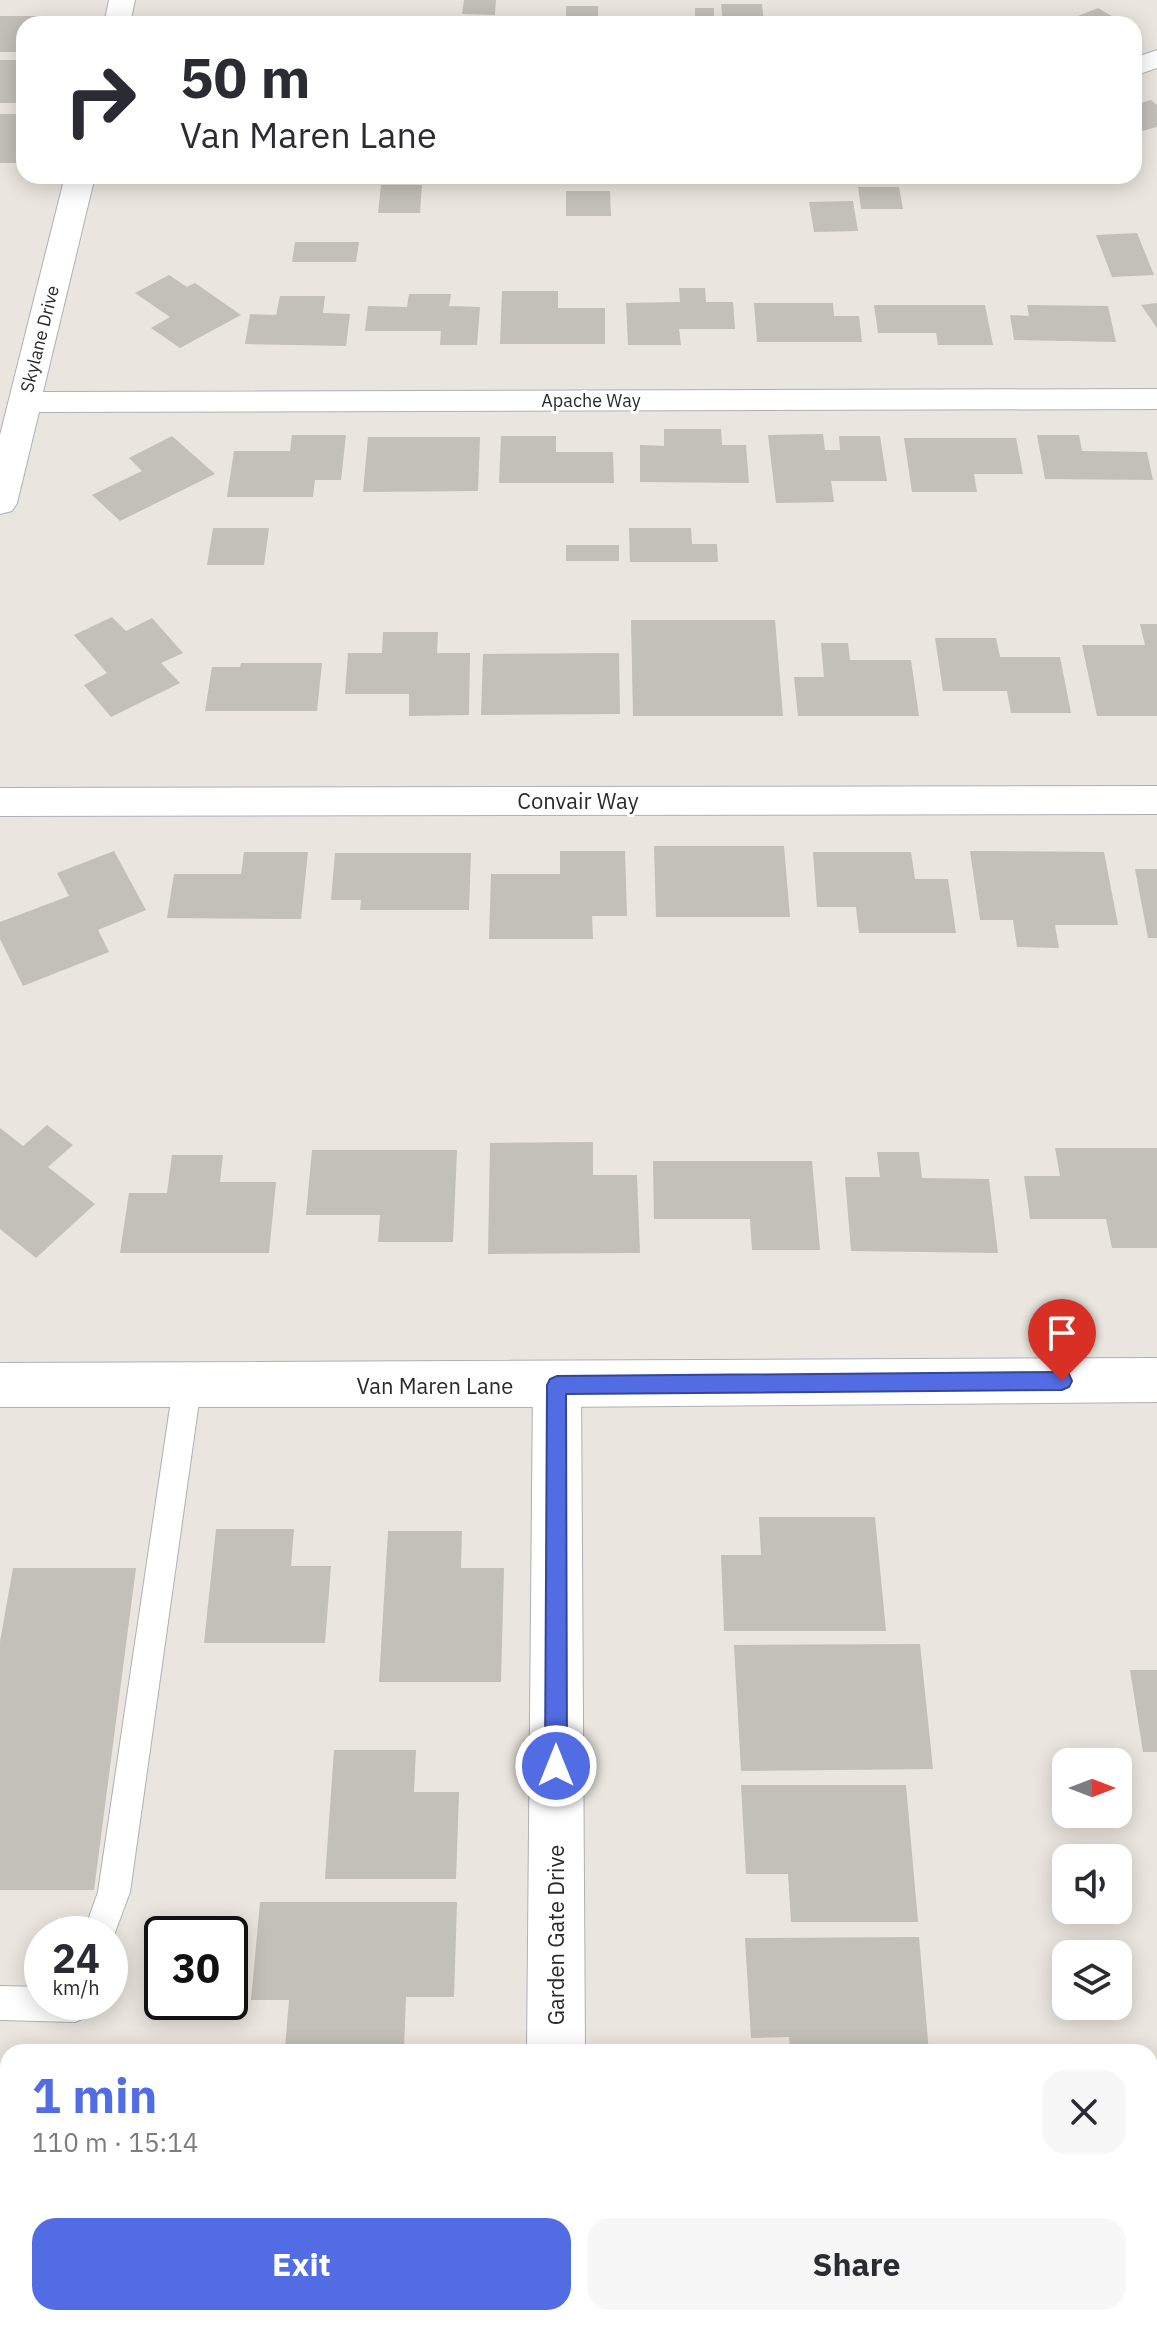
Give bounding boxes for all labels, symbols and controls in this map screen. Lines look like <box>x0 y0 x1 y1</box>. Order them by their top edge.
text: 50 m <box>180 41 310 113</box>
icon: right <box>48 48 152 152</box>
text: Van Maren Lane <box>180 111 437 158</box>
street label: Skylane Drive <box>15 283 64 395</box>
street label: Apache Way <box>541 389 641 412</box>
street label: Convair Way <box>517 786 639 815</box>
pin <box>1028 1299 1096 1381</box>
icon: arrive <box>1040 1311 1084 1355</box>
street label: Van Maren Lane <box>357 1371 513 1400</box>
position arrow <box>514 1724 598 1808</box>
north arrow <box>1052 1748 1132 1828</box>
map controls <box>1052 1748 1132 2020</box>
button: sound <box>1052 1844 1132 1924</box>
street label: Garden Gate Drive <box>541 1845 570 2025</box>
speed limit sign: 30 <box>144 1916 248 2020</box>
text: 24 <box>52 1932 100 1984</box>
button: layers <box>1052 1940 1132 2020</box>
text: km/h <box>52 1974 100 2001</box>
text: 1 min <box>32 2064 157 2126</box>
button: close <box>1042 2070 1126 2154</box>
text: 110 m · 15:14 <box>32 2125 198 2159</box>
button: Exit <box>32 2218 571 2310</box>
button: Share <box>587 2218 1126 2310</box>

